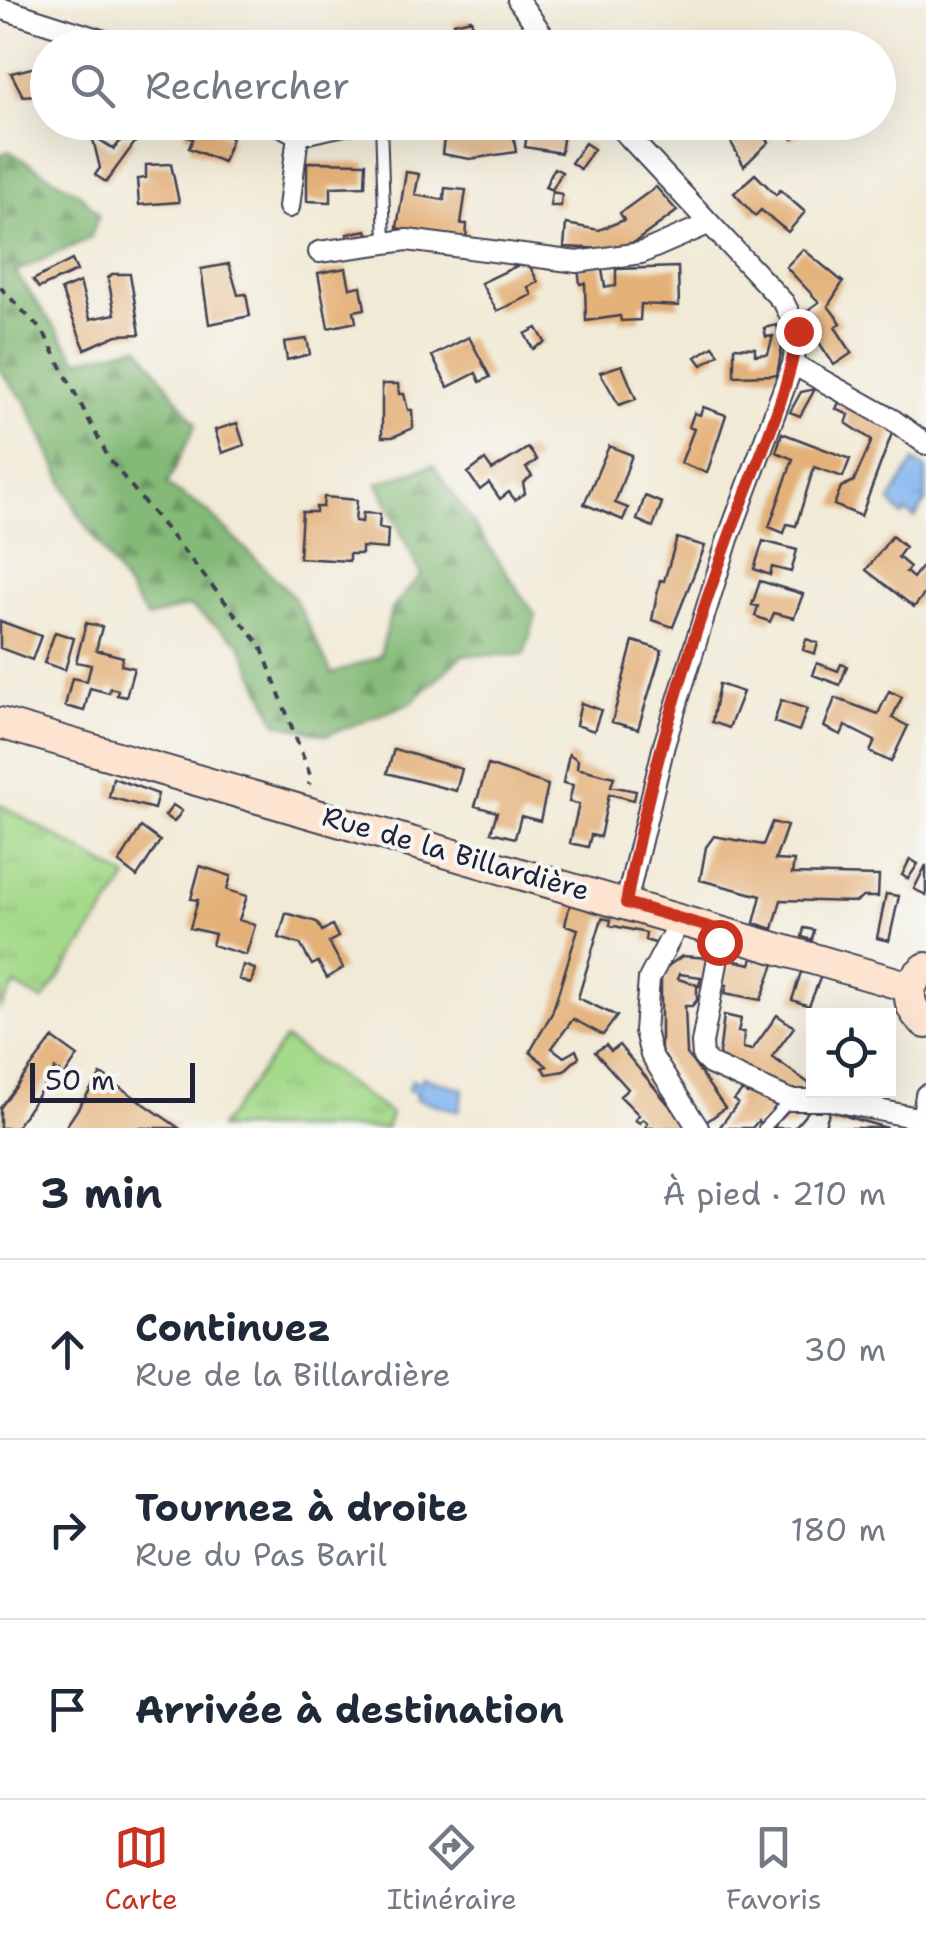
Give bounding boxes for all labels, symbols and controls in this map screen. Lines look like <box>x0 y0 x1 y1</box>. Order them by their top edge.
search box <box>30 30 896 140</box>
icon: search <box>65 58 120 113</box>
text: Rechercher <box>145 60 350 111</box>
route end <box>776 309 822 355</box>
street label: Rue de la Billardière <box>318 797 594 909</box>
route start <box>697 920 743 966</box>
map controls <box>806 1008 896 1098</box>
button: locate <box>806 1008 896 1098</box>
scale bar <box>30 1058 195 1102</box>
text: 50 m <box>45 1061 115 1099</box>
text: 3 min <box>40 1165 162 1221</box>
text: À pied · 210 m <box>662 1172 886 1215</box>
text: Continuez <box>135 1302 331 1353</box>
icon: ahead <box>40 1322 95 1377</box>
text: 30 m <box>803 1328 886 1371</box>
text: Rue de la Billardière <box>135 1353 451 1396</box>
text: Tournez à droite <box>135 1482 468 1533</box>
icon: right <box>40 1502 95 1557</box>
text: 180 m <box>790 1508 886 1551</box>
text: Rue du Pas Baril <box>135 1533 387 1576</box>
icon: arrive <box>40 1682 95 1737</box>
text: Arrivée à destination <box>135 1684 564 1735</box>
tab: Carte <box>104 1820 178 1918</box>
tab: Itinéraire <box>387 1820 517 1918</box>
tab: Favoris <box>726 1820 822 1918</box>

